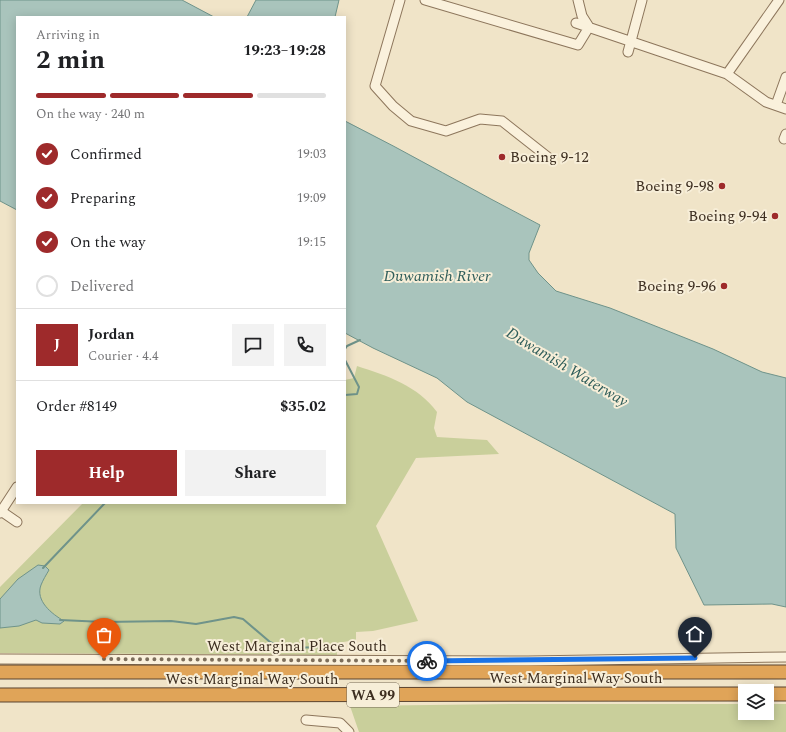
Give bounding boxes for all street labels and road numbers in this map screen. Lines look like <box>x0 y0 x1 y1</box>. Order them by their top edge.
street label: West Marginal Place South <box>207 635 387 658</box>
street label: West Marginal Way South <box>489 667 663 690</box>
street label: West Marginal Way South <box>165 668 339 691</box>
road number: WA 99 <box>347 683 399 707</box>

